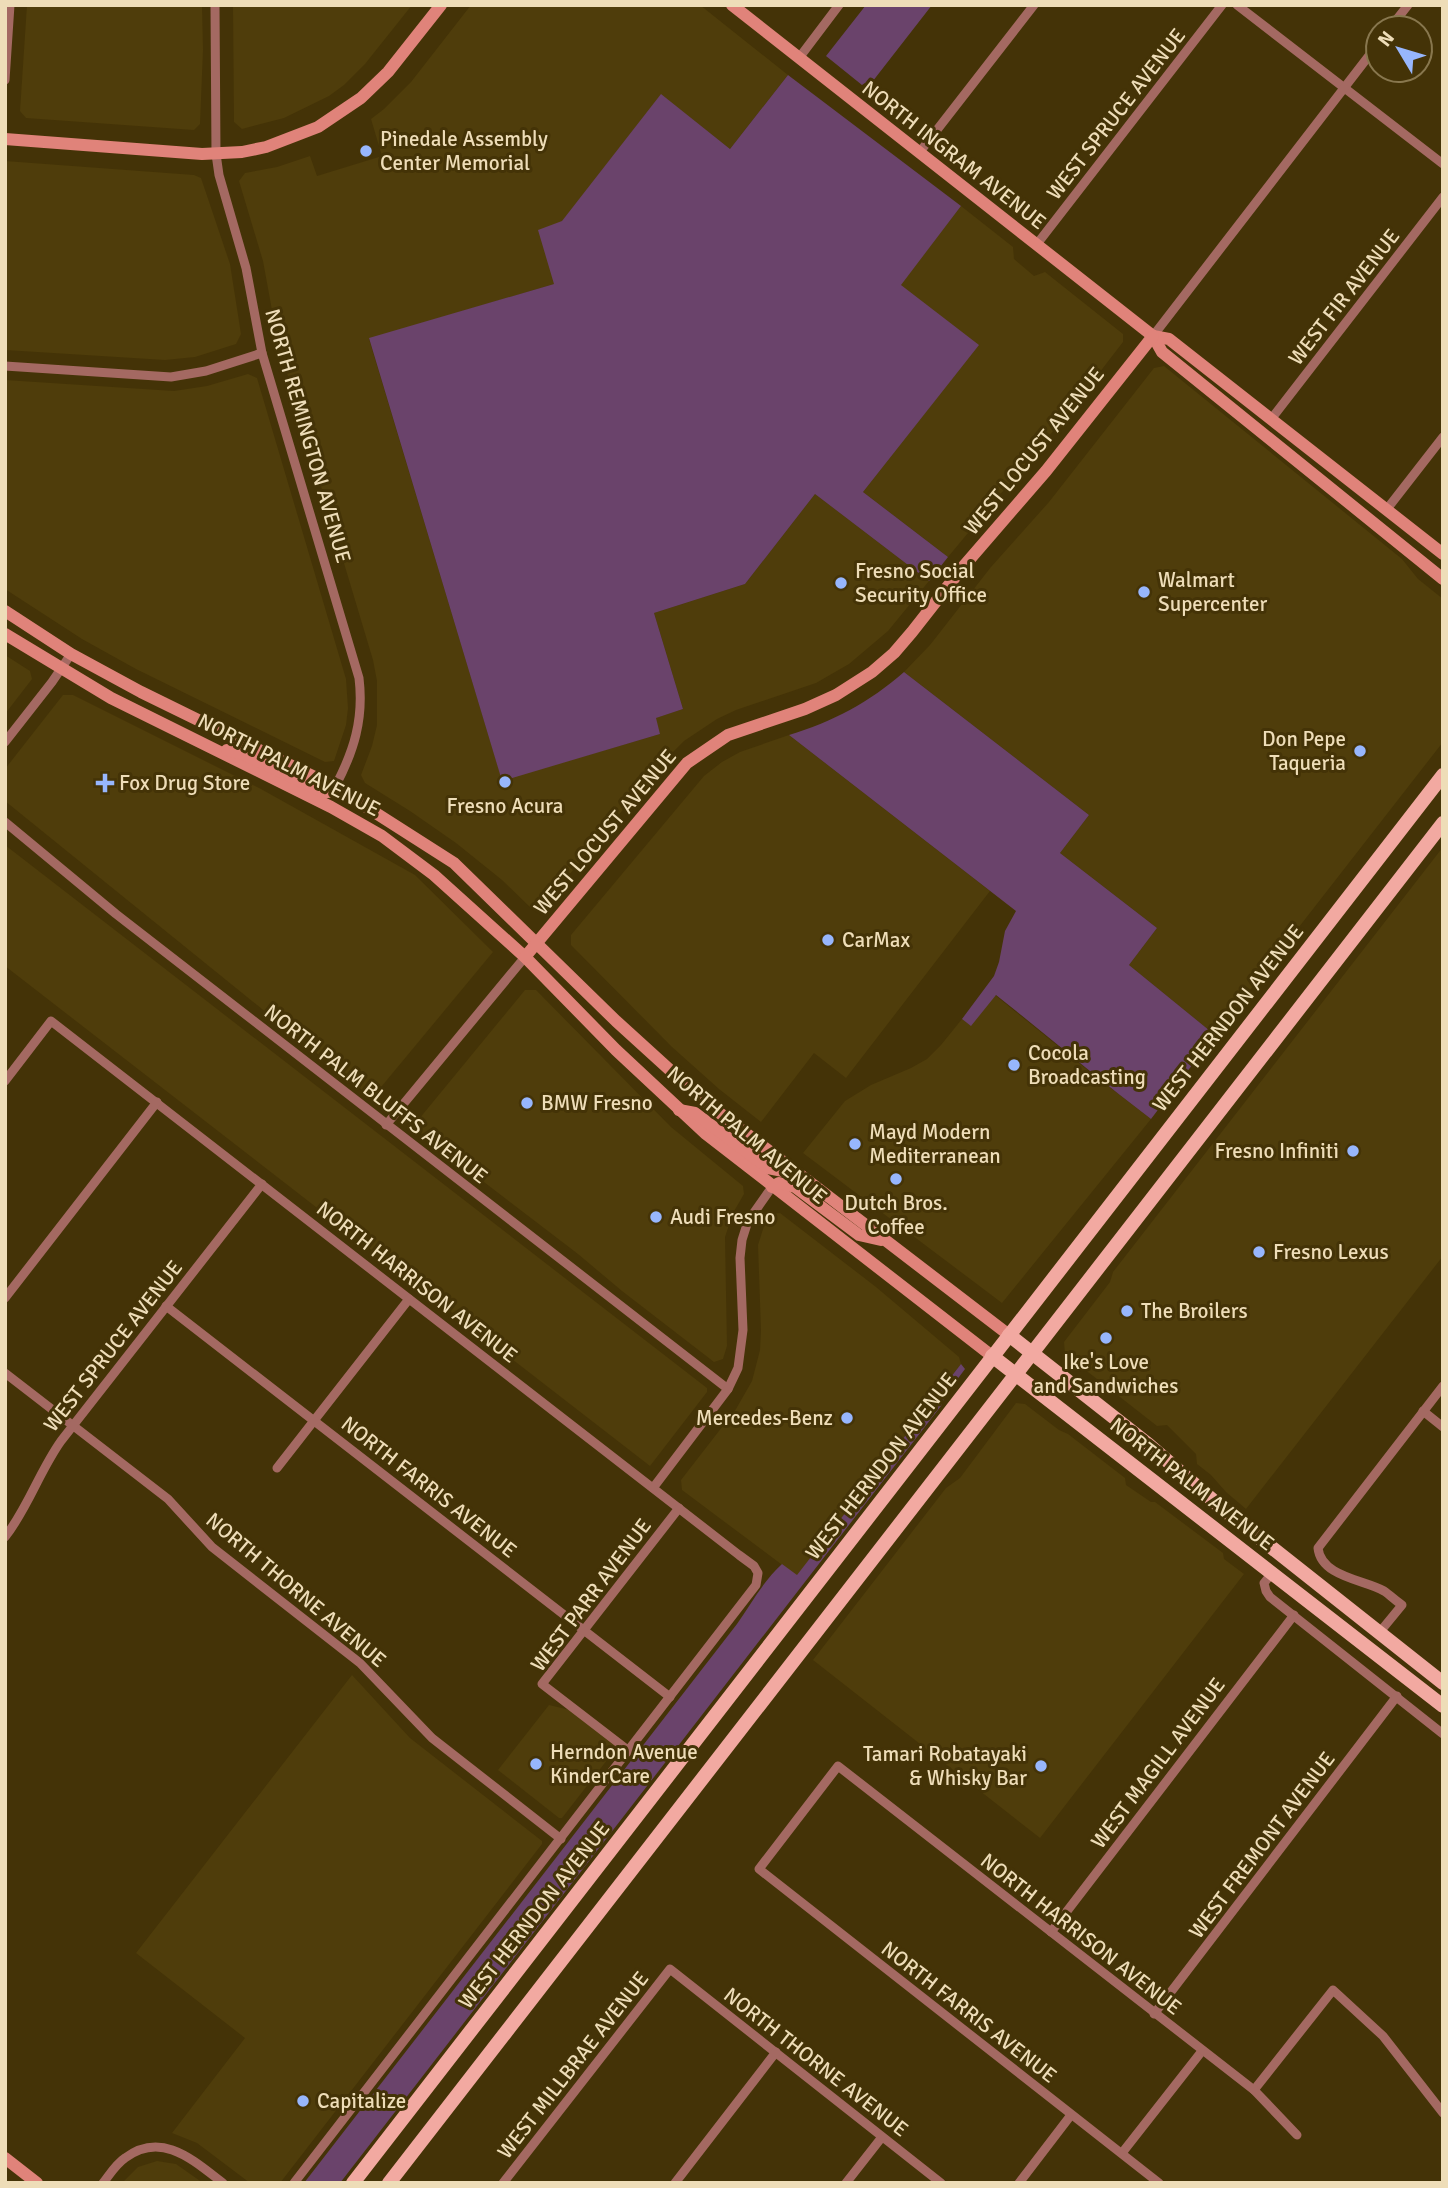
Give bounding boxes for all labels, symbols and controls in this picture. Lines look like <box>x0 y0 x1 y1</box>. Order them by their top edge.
north arrow <box>1364 14 1434 84</box>
street label: WEST SPRUCE AVENUE <box>1041 23 1191 205</box>
text: N <box>1373 27 1400 52</box>
street label: NORTH INGRAM AVENUE <box>857 75 1051 235</box>
place label: Pinedale Assembly Center Memorial <box>380 126 548 176</box>
marker: Pinedale Assembly Center Memorial <box>358 143 374 159</box>
street label: WEST FIR AVENUE <box>1283 224 1405 370</box>
street label: NORTH REMINGTON AVENUE <box>259 306 357 566</box>
street label: WEST LOCUST AVENUE <box>958 362 1110 540</box>
place label: Fresno Social Security Office <box>855 558 987 608</box>
place label: Walmart Supercenter <box>1158 567 1268 617</box>
marker: Fresno Social Security Office <box>833 575 849 591</box>
marker: Walmart Supercenter <box>1136 584 1152 600</box>
street label: NORTH PALM AVENUE <box>193 708 385 822</box>
place label: Don Pepe Taqueria <box>1262 726 1346 776</box>
marker: Don Pepe Taqueria <box>1352 743 1368 759</box>
street label: WEST LOCUST AVENUE <box>528 744 682 920</box>
place label: Fox Drug Store <box>119 770 250 796</box>
marker: Fresno Acura <box>497 774 513 790</box>
marker: Fox Drug Store <box>97 775 113 791</box>
place label: Fresno Acura <box>447 793 563 819</box>
street label: WEST HERNDON AVENUE <box>1147 919 1309 1117</box>
place label: CarMax <box>842 927 911 953</box>
marker: CarMax <box>820 932 836 948</box>
street label: NORTH PALM BLUFFS AVENUE <box>259 999 493 1189</box>
place label: Cocola Broadcasting <box>1028 1040 1146 1090</box>
marker: Cocola Broadcasting <box>1006 1057 1022 1073</box>
street label: NORTH PALM AVENUE <box>662 1060 832 1210</box>
place label: BMW Fresno <box>541 1090 653 1116</box>
marker: BMW Fresno <box>519 1095 535 1111</box>
place label: Mayd Modern Mediterranean <box>869 1119 1001 1169</box>
marker: Mayd Modern Mediterranean <box>847 1136 863 1152</box>
place label: Fresno Infiniti <box>1214 1138 1339 1164</box>
marker: Fresno Infiniti <box>1345 1143 1361 1159</box>
marker: Dutch Bros. Coffee <box>888 1171 904 1187</box>
place label: Dutch Bros. Coffee <box>844 1190 948 1240</box>
street label: NORTH HARRISON AVENUE <box>311 1195 523 1369</box>
place label: Audi Fresno <box>670 1204 775 1230</box>
marker: Audi Fresno <box>648 1209 664 1225</box>
place label: Fresno Lexus <box>1273 1239 1389 1265</box>
marker: Fresno Lexus <box>1251 1244 1267 1260</box>
street label: WEST SPRUCE AVENUE <box>38 1255 188 1437</box>
place label: The Broilers <box>1141 1298 1248 1324</box>
marker: The Broilers <box>1119 1303 1135 1319</box>
marker: Ike's Love and Sandwiches <box>1098 1330 1114 1346</box>
place label: Ike's Love and Sandwiches <box>1034 1349 1178 1399</box>
street label: WEST HERNDON AVENUE <box>800 1367 962 1565</box>
place label: Mercedes-Benz <box>696 1405 833 1431</box>
street label: NORTH FARRIS AVENUE <box>336 1410 522 1564</box>
marker: Mercedes-Benz <box>839 1410 855 1426</box>
street label: NORTH PALM AVENUE <box>1105 1412 1279 1556</box>
street label: NORTH THORNE AVENUE <box>201 1507 391 1673</box>
street label: WEST PARR AVENUE <box>525 1513 657 1677</box>
street label: WEST MAGILL AVENUE <box>1085 1672 1231 1854</box>
place label: Herndon Avenue KinderCare <box>550 1739 698 1789</box>
place label: Tamari Robatayaki & Whisky Bar <box>863 1741 1027 1791</box>
street label: WEST FREMONT AVENUE <box>1183 1746 1341 1944</box>
marker: Herndon Avenue KinderCare <box>528 1756 544 1772</box>
marker: Tamari Robatayaki & Whisky Bar <box>1033 1758 1049 1774</box>
street label: WEST HERNDON AVENUE <box>453 1816 615 2014</box>
street label: NORTH HARRISON AVENUE <box>975 1847 1187 2021</box>
street label: NORTH FARRIS AVENUE <box>876 1935 1062 2089</box>
street label: WEST MILLBRAE AVENUE <box>492 1966 654 2164</box>
street label: NORTH THORNE AVENUE <box>718 1982 914 2142</box>
place label: Capitalize <box>317 2088 406 2114</box>
marker: Capitalize <box>295 2093 311 2109</box>

